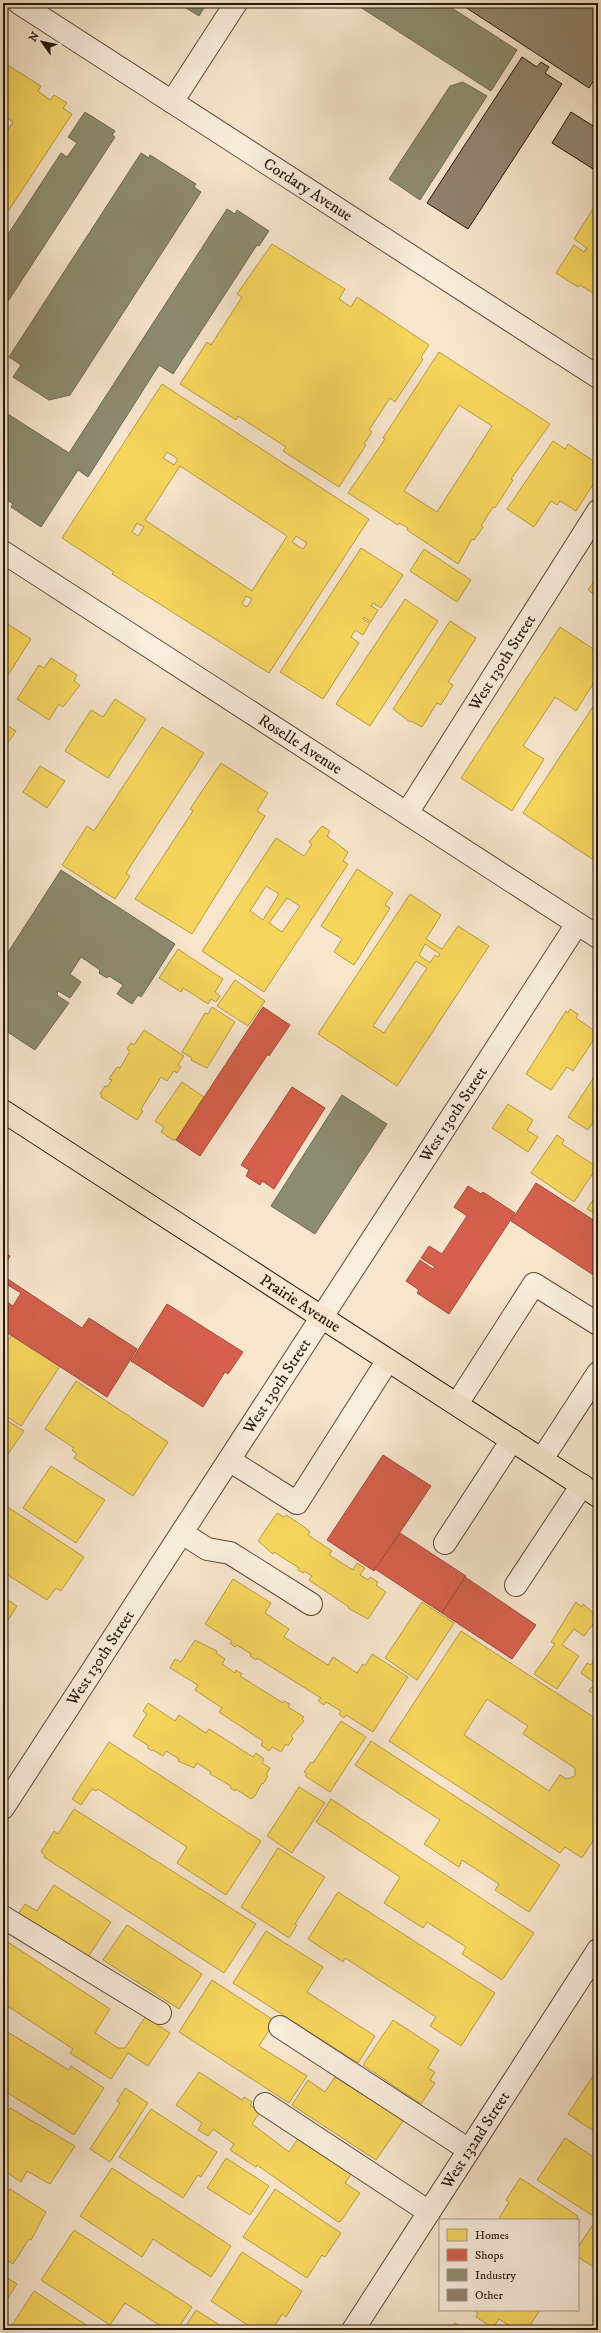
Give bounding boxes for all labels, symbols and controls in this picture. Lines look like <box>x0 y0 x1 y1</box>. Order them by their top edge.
north arrow <box>22 22 62 62</box>
text: N <box>26 29 43 45</box>
street label: Cordary Avenue <box>260 154 357 226</box>
street label: West 130th Street <box>464 611 540 715</box>
street label: Roselle Avenue <box>254 710 346 779</box>
street label: West 130th Street <box>415 1063 492 1167</box>
street label: Prairie Avenue <box>256 1270 345 1337</box>
street label: West 130th Street <box>238 1335 315 1438</box>
street label: West 130th Street <box>62 1606 139 1710</box>
street label: West 132nd Street <box>436 2088 514 2193</box>
legend <box>439 2219 579 2311</box>
text: Homes <box>475 2228 509 2243</box>
text: Shops <box>475 2248 503 2263</box>
text: Industry <box>475 2268 516 2283</box>
text: Other <box>475 2288 504 2303</box>

